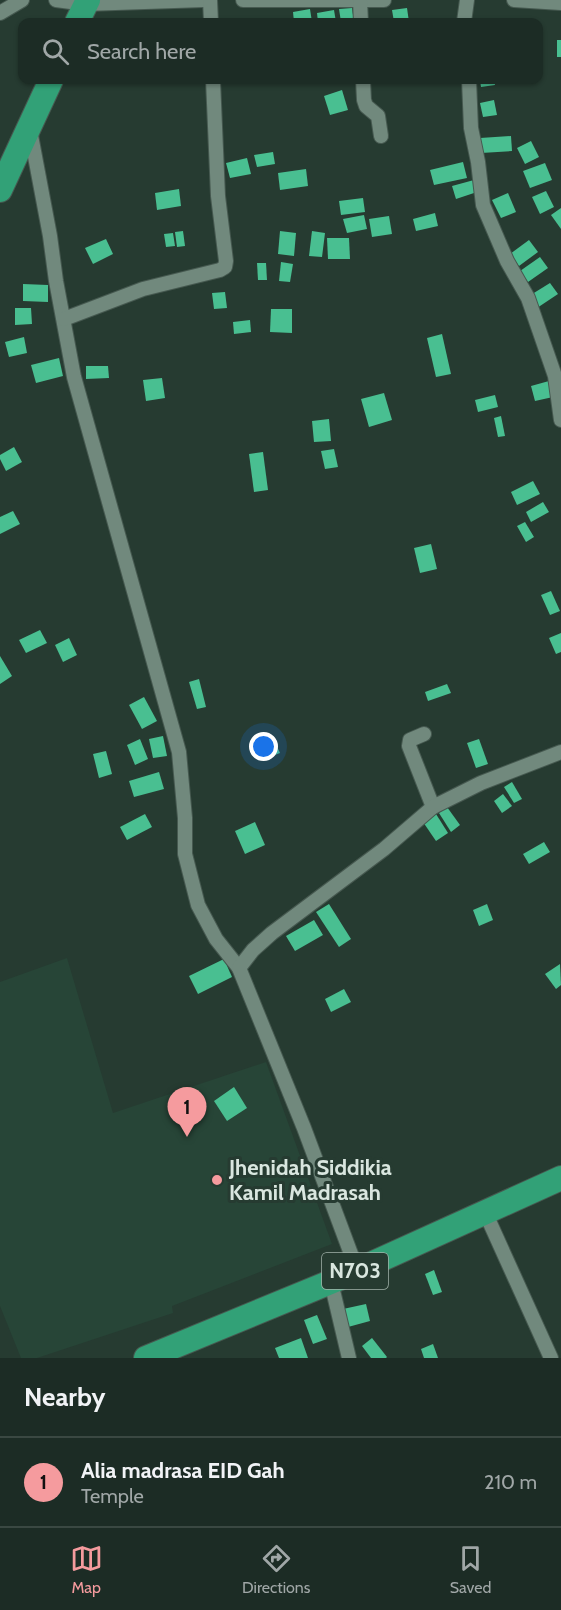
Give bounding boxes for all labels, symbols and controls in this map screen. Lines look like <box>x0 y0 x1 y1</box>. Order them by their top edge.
search box <box>18 18 543 84</box>
icon: search <box>39 35 72 68</box>
text: Search here <box>87 38 196 65</box>
your location <box>249 732 278 761</box>
pin: 1 <box>168 1088 207 1137</box>
place label: Jhenidah Siddikia Kamil Madrasah <box>228 1154 392 1206</box>
marker: Jhenidah Siddikia Kamil Madrasah <box>210 1173 224 1187</box>
road number: N703 <box>322 1253 388 1289</box>
text: Nearby <box>24 1381 105 1413</box>
text: Alia madrasa EID Gah <box>81 1457 285 1484</box>
text: 1 <box>40 1470 47 1494</box>
text: 210 m <box>484 1470 537 1494</box>
text: Temple <box>81 1484 144 1508</box>
tab: Map <box>70 1542 103 1597</box>
tab: Directions <box>242 1542 310 1597</box>
tab: Saved <box>450 1542 491 1597</box>

